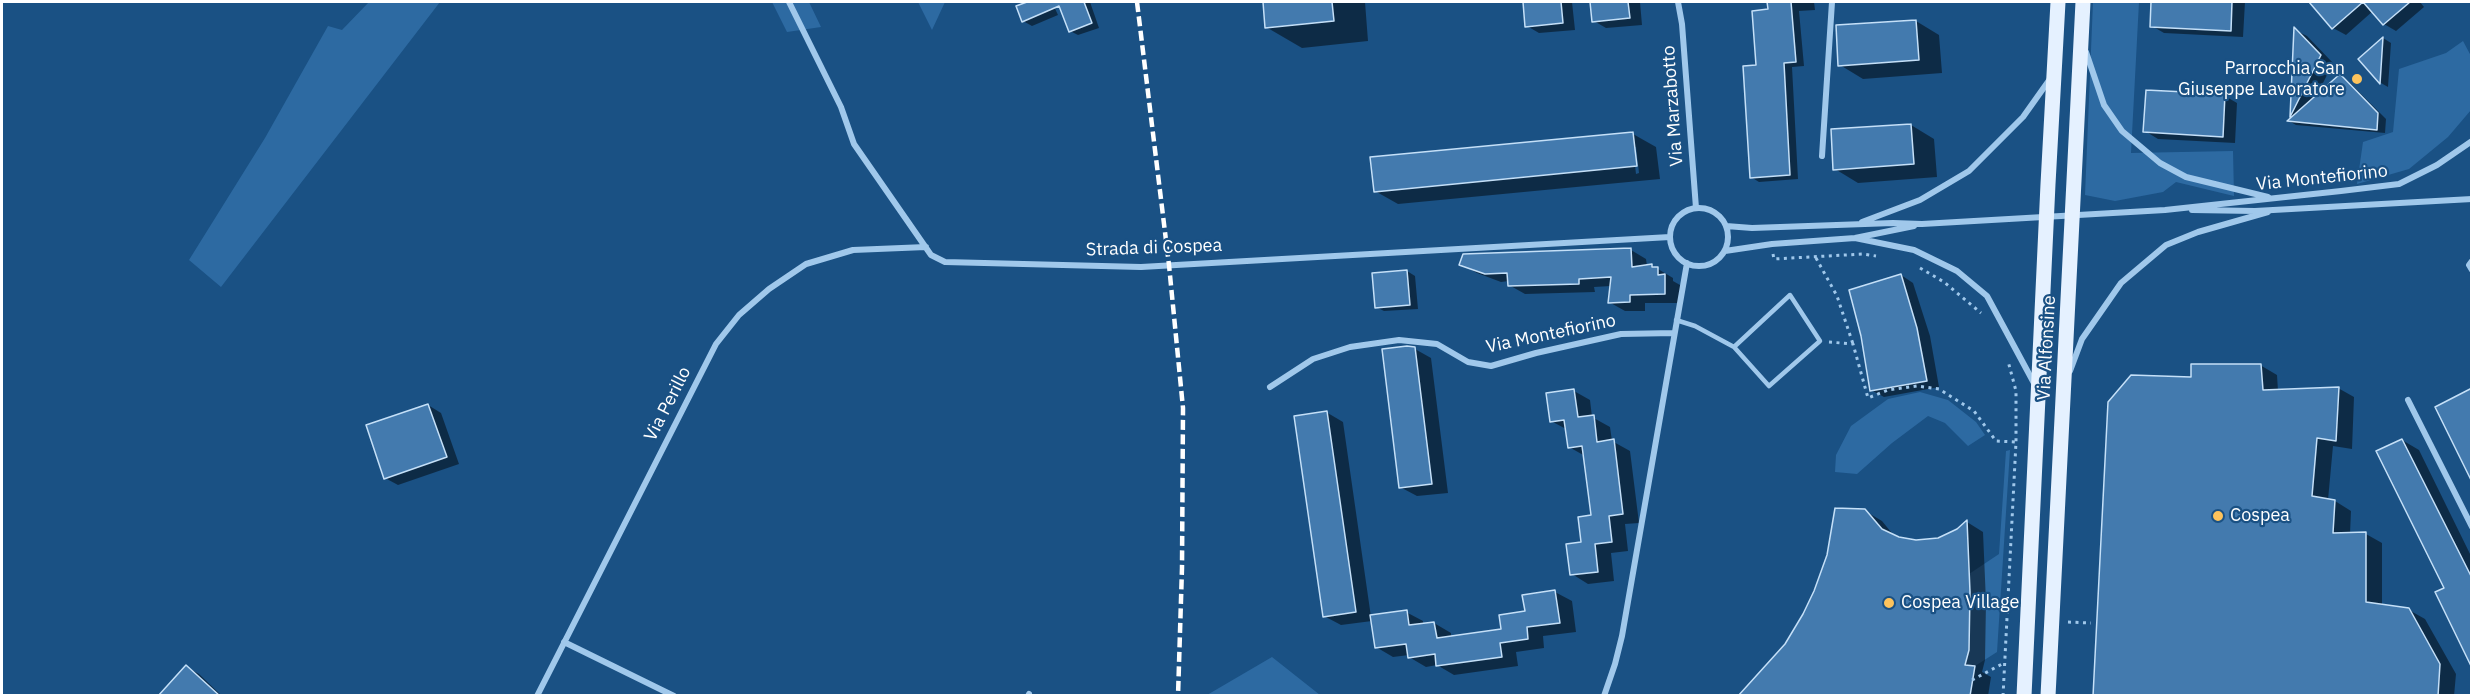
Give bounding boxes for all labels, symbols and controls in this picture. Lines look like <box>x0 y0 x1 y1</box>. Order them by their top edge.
street label: Via Marzabotto <box>1658 45 1688 167</box>
place label: Parrocchia San Giuseppe Lavoratore <box>2178 58 2345 100</box>
marker: Parrocchia San Giuseppe Lavoratore <box>2350 72 2364 86</box>
street label: Via Montefiorino <box>2255 160 2389 196</box>
street label: Strada di Cospea <box>1085 235 1223 261</box>
street label: Via Alfonsine <box>2033 295 2061 401</box>
street label: Via Montefiorino <box>1484 310 1618 358</box>
street label: Via Perillo <box>640 363 696 445</box>
place label: Cospea <box>2230 505 2290 527</box>
marker: Cospea <box>2211 509 2225 523</box>
place label: Cospea Village <box>1901 592 2019 614</box>
marker: Cospea Village <box>1882 596 1896 610</box>

